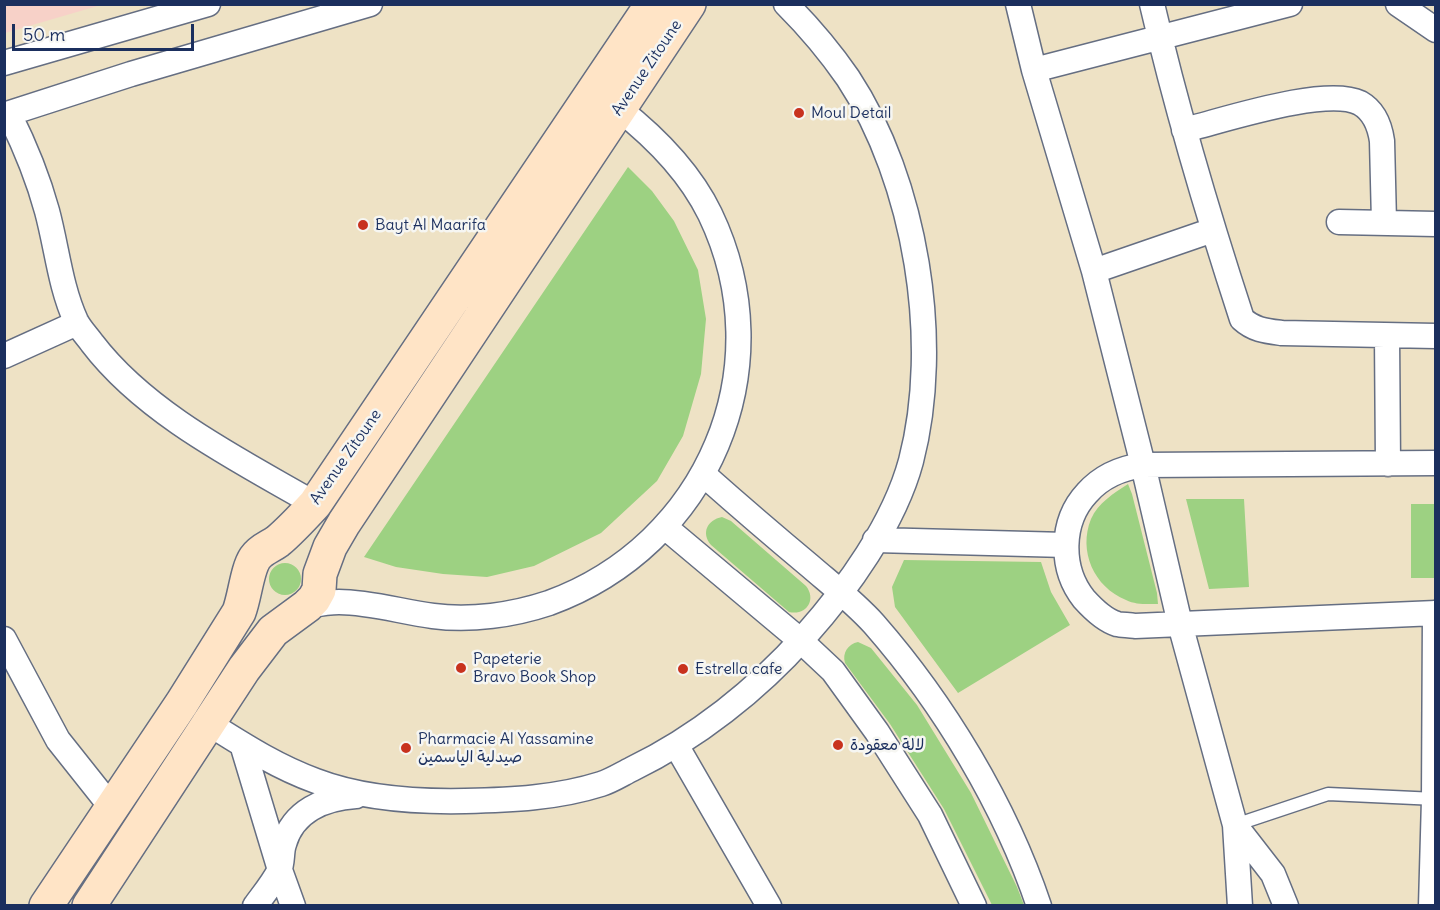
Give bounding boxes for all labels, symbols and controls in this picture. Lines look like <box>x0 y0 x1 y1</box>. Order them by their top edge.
scale bar <box>15 12 196 50</box>
street label: Avenue Zitoune <box>608 16 686 120</box>
text: 50 m <box>23 23 65 46</box>
place label: Moul Detail <box>811 103 891 123</box>
marker: Moul Detail <box>792 106 806 120</box>
place label: Bayt Al Maarifa <box>375 215 486 235</box>
marker: Bayt Al Maarifa <box>356 218 370 232</box>
street label: Avenue Zitoune <box>306 406 386 508</box>
place label: Papeterie Bravo Book Shop <box>473 649 596 687</box>
place label: Estrella cafe <box>695 659 782 679</box>
marker: Papeterie Bravo Book Shop <box>454 661 468 675</box>
marker: Estrella cafe <box>676 662 690 676</box>
place label: Pharmacie Al Yassamine صيدلية الياسمين <box>418 729 594 767</box>
place label: لالة معقودة <box>850 735 924 755</box>
marker: لالة معقودة <box>831 738 845 752</box>
marker: Pharmacie Al Yassamine صيدلية الياسمين <box>399 741 413 755</box>

